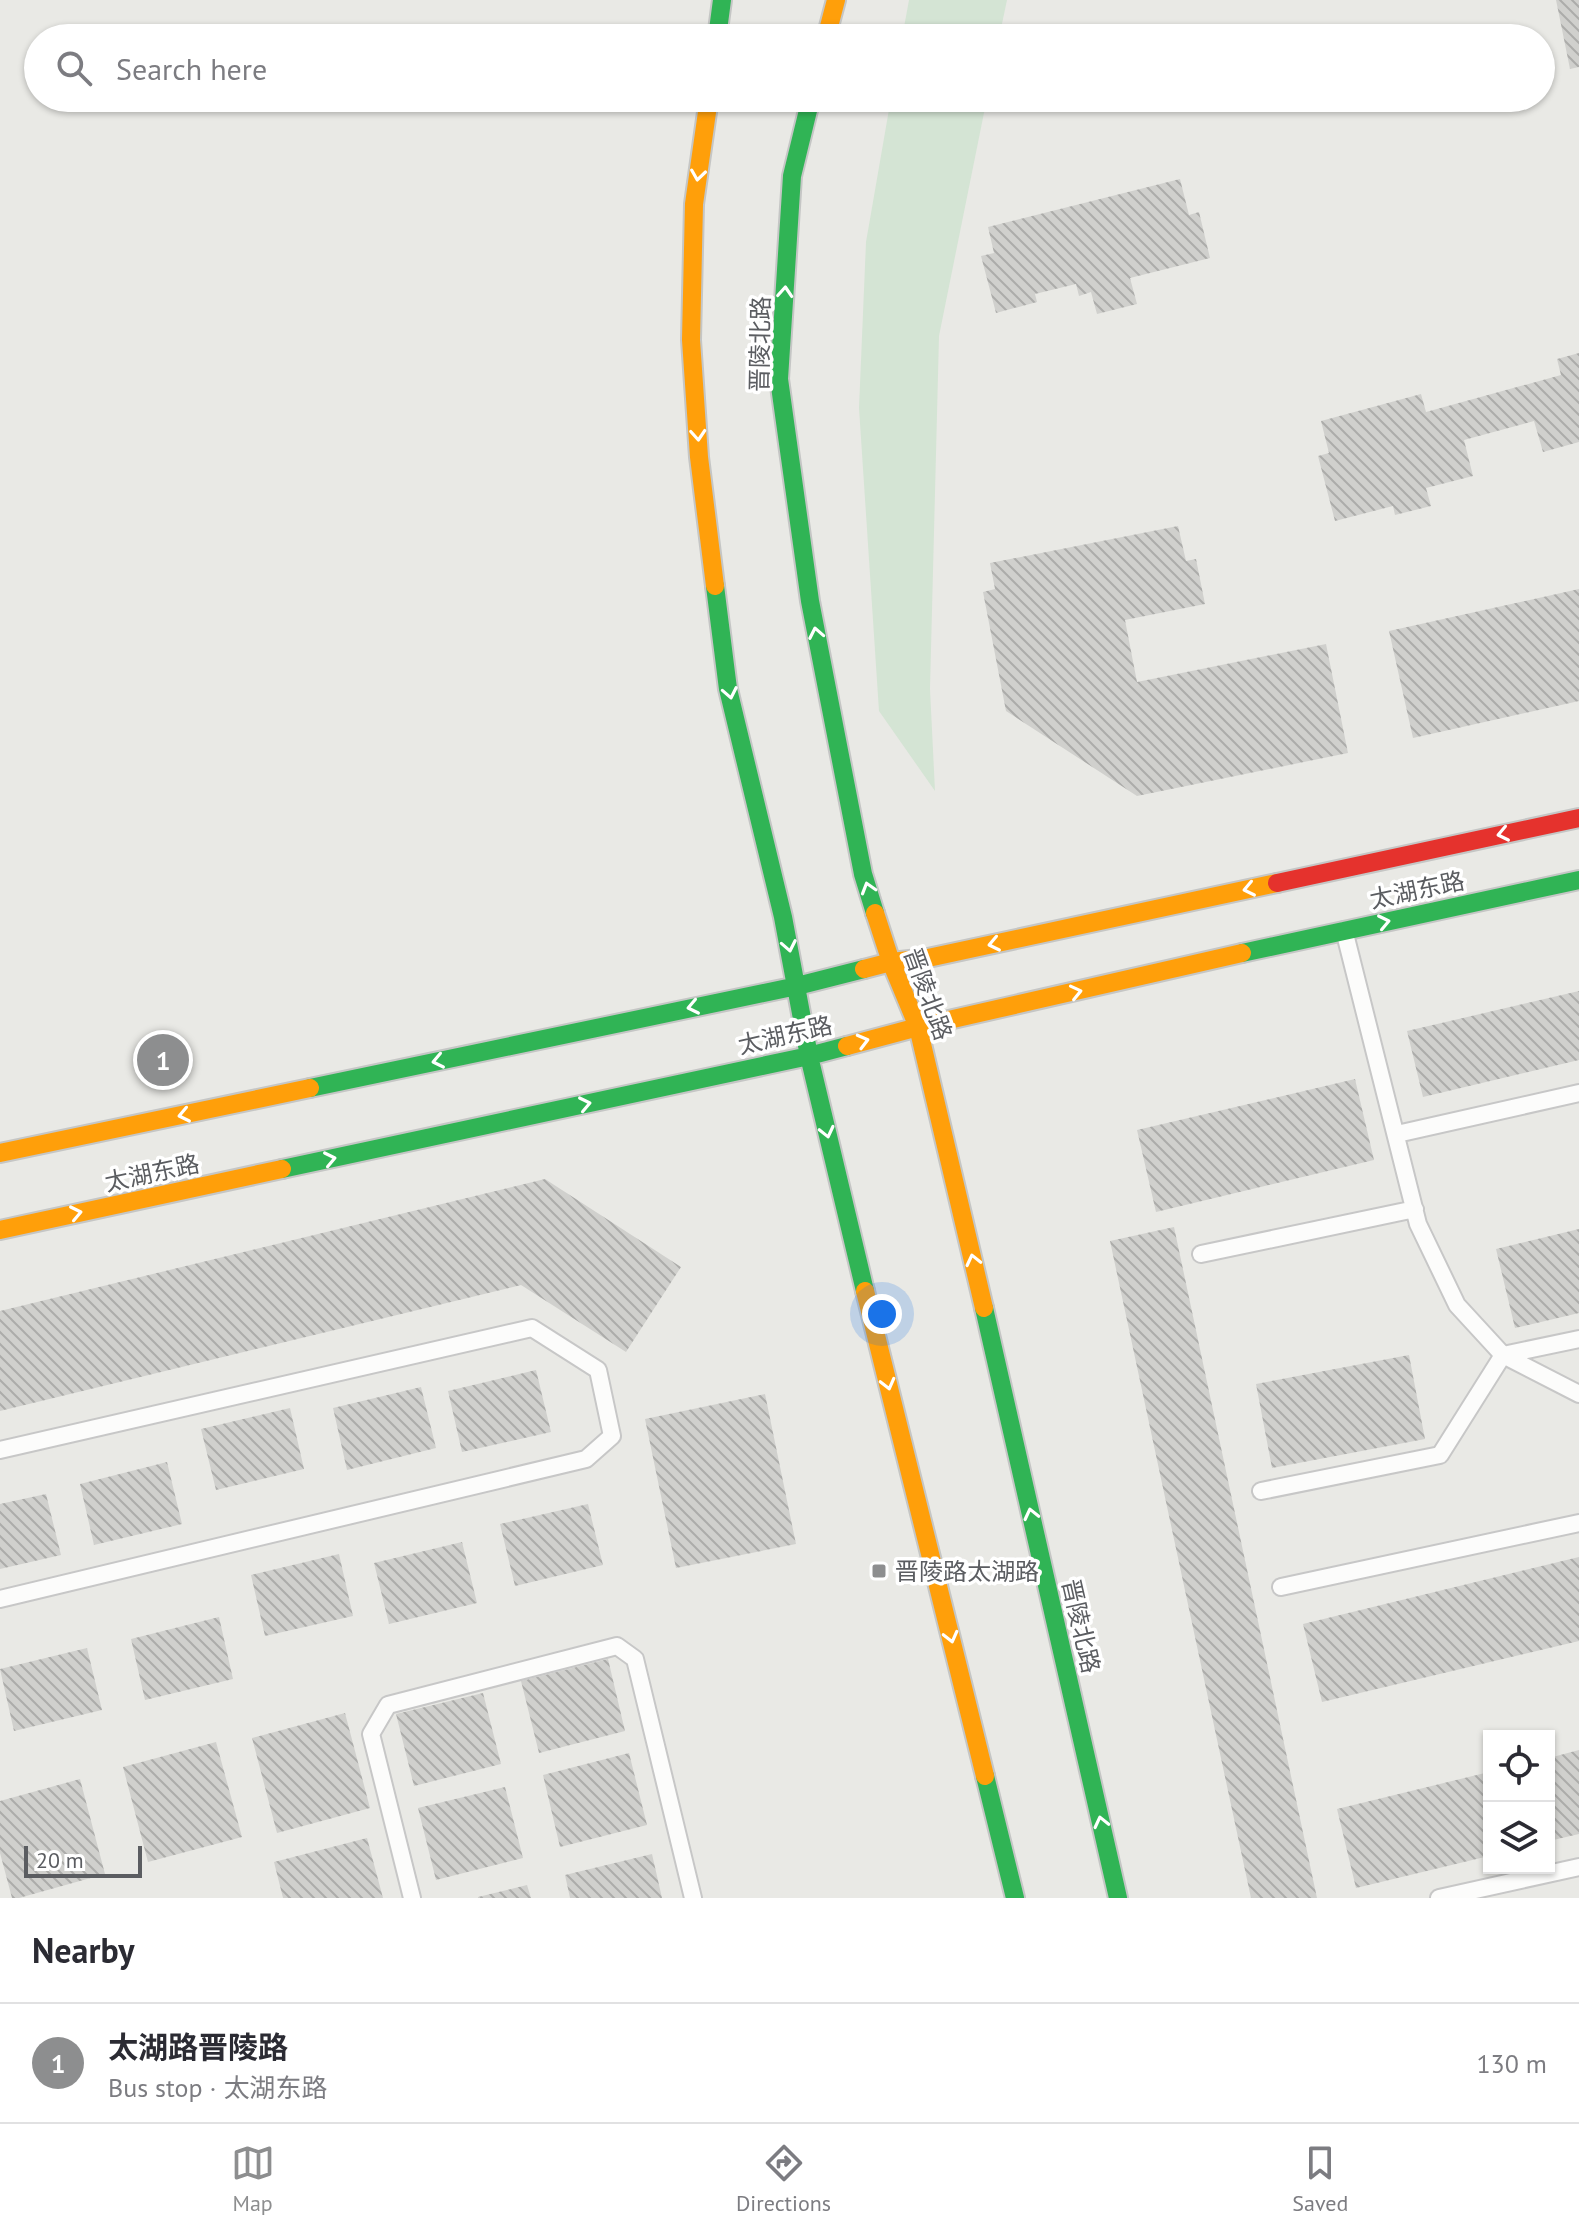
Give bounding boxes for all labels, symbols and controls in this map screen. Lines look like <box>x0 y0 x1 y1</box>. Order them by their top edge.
search box <box>24 24 1555 112</box>
icon: search <box>52 46 96 90</box>
text: Search here <box>116 49 267 88</box>
one-way arrow <box>690 168 707 182</box>
one-way arrow <box>776 285 793 298</box>
street label: 晋陵北路 <box>744 296 776 392</box>
one-way arrow <box>689 429 706 442</box>
one-way arrow <box>809 626 826 640</box>
one-way arrow <box>720 686 737 699</box>
one-way arrow <box>1496 825 1510 842</box>
street label: 太湖东路 <box>1367 865 1467 915</box>
one-way arrow <box>1242 880 1256 897</box>
one-way arrow <box>861 881 877 895</box>
one-way arrow <box>1377 914 1390 931</box>
one-way arrow <box>988 935 1002 952</box>
one-way arrow <box>780 938 797 952</box>
street label: 晋陵北路 <box>897 944 959 1044</box>
one-way arrow <box>1069 984 1082 1001</box>
one-way arrow <box>686 998 700 1015</box>
street label: 太湖东路 <box>735 1009 835 1061</box>
pin: 1 <box>137 1030 189 1090</box>
one-way arrow <box>856 1034 870 1050</box>
one-way arrow <box>432 1052 446 1069</box>
one-way arrow <box>577 1096 591 1113</box>
one-way arrow <box>177 1105 191 1122</box>
one-way arrow <box>818 1124 835 1138</box>
street label: 太湖东路 <box>102 1148 202 1198</box>
one-way arrow <box>323 1151 337 1168</box>
one-way arrow <box>70 1206 83 1223</box>
one-way arrow <box>965 1254 982 1268</box>
your location <box>862 1294 902 1334</box>
one-way arrow <box>879 1377 896 1391</box>
one-way arrow <box>1023 1507 1040 1521</box>
place label: 晋陵路太湖路 <box>895 1556 1039 1587</box>
marker: 晋陵路太湖路 <box>870 1562 888 1580</box>
street label: 晋陵北路 <box>1055 1576 1107 1676</box>
one-way arrow <box>941 1629 958 1643</box>
map controls <box>1483 1730 1555 1874</box>
button: locate <box>1483 1730 1555 1802</box>
button: layers <box>1483 1802 1555 1874</box>
one-way arrow <box>1093 1816 1110 1829</box>
scale bar <box>24 1842 142 1878</box>
text: 20 m <box>36 1846 84 1874</box>
text: Nearby <box>32 1928 134 1972</box>
text: 太湖路晋陵路 <box>108 2027 288 2066</box>
text: 1 <box>51 2047 65 2080</box>
text: 130 m <box>1476 2047 1547 2080</box>
text: Bus stop · 太湖东路 <box>108 2071 327 2104</box>
tab: Map <box>231 2141 275 2217</box>
tab: Directions <box>736 2141 831 2217</box>
tab: Saved <box>1292 2141 1348 2217</box>

